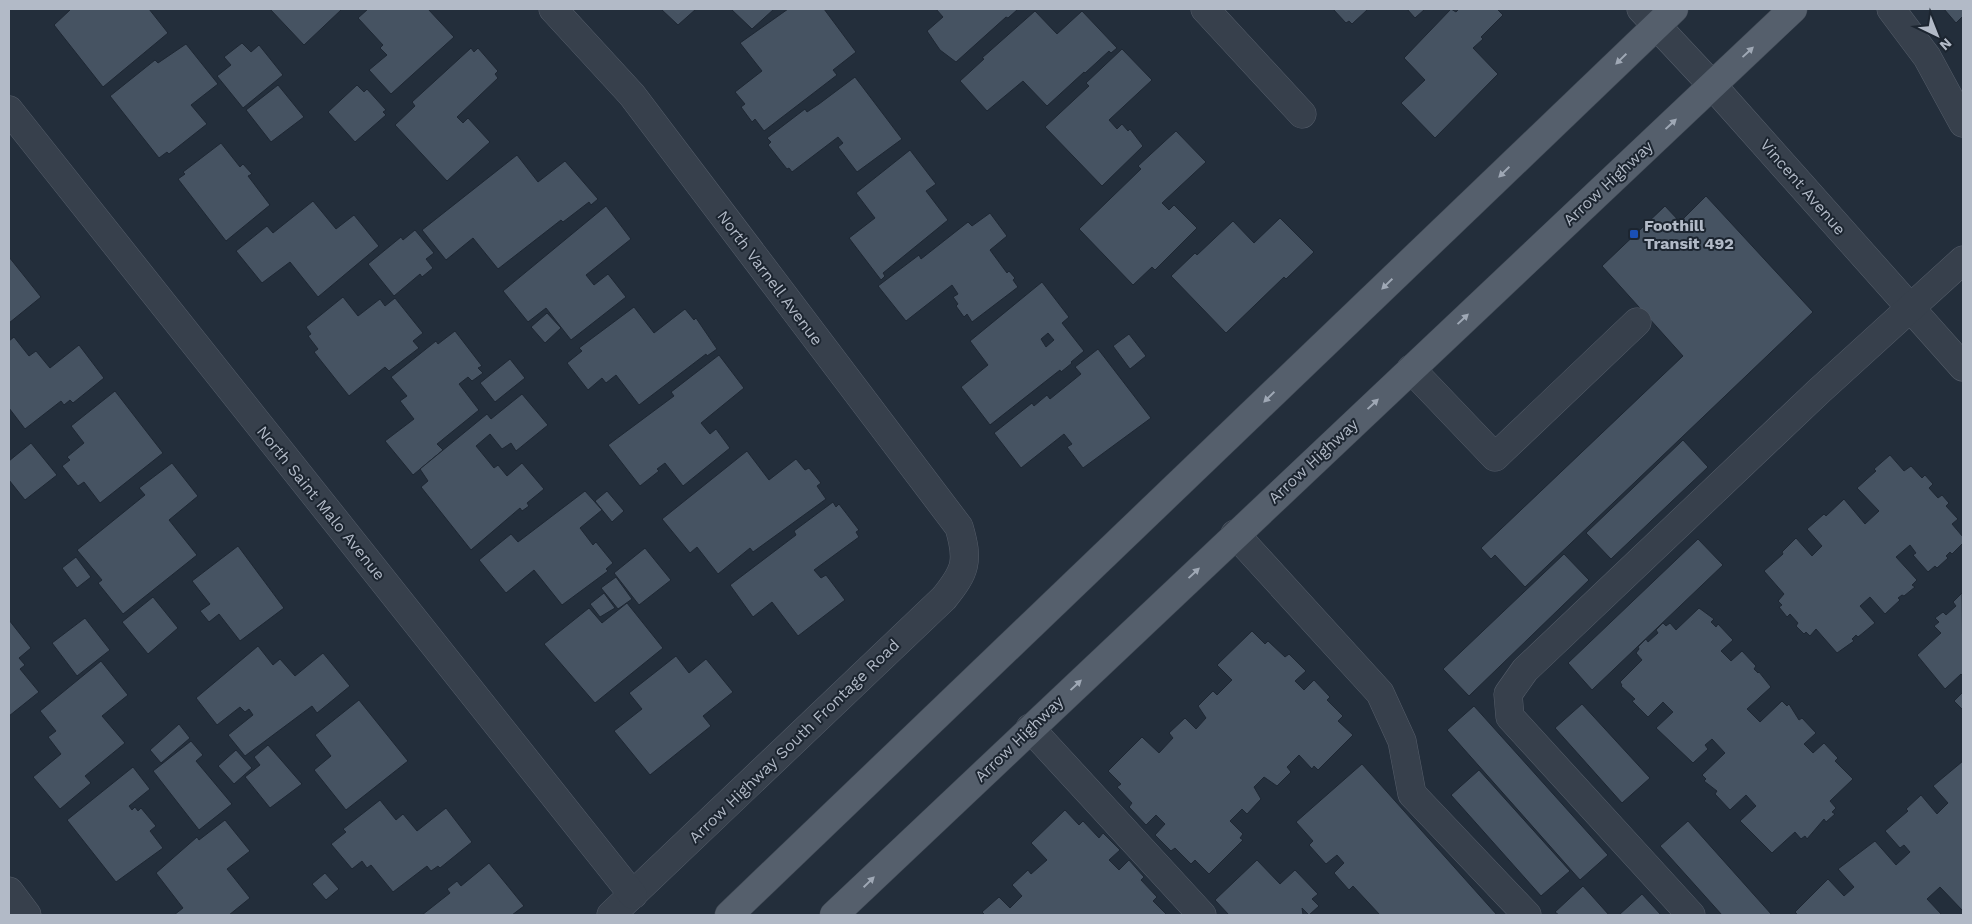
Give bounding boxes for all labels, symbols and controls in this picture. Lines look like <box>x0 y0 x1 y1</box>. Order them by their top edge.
north arrow <box>1912 10 1962 60</box>
text: N <box>1937 35 1955 54</box>
one-way arrow <box>1741 46 1753 58</box>
one-way arrow <box>1616 53 1628 65</box>
one-way arrow <box>1664 118 1676 130</box>
street label: Vincent Avenue <box>1756 135 1850 239</box>
street label: Arrow Highway <box>1559 136 1657 229</box>
one-way arrow <box>1498 166 1510 178</box>
street label: North Varnell Avenue <box>713 207 827 349</box>
place label: Foothill Transit 492 <box>1644 216 1734 253</box>
marker: Foothill Transit 492 <box>1628 228 1640 240</box>
one-way arrow <box>1381 278 1393 290</box>
one-way arrow <box>1457 313 1469 325</box>
one-way arrow <box>1264 391 1276 403</box>
one-way arrow <box>1366 398 1378 410</box>
street label: Arrow Highway <box>1264 414 1362 507</box>
street label: North Saint Malo Avenue <box>253 422 389 584</box>
one-way arrow <box>1187 567 1199 579</box>
street label: Arrow Highway South Frontage Road <box>685 635 903 847</box>
one-way arrow <box>1069 679 1081 691</box>
street label: Arrow Highway <box>971 692 1068 786</box>
one-way arrow <box>863 876 875 888</box>

